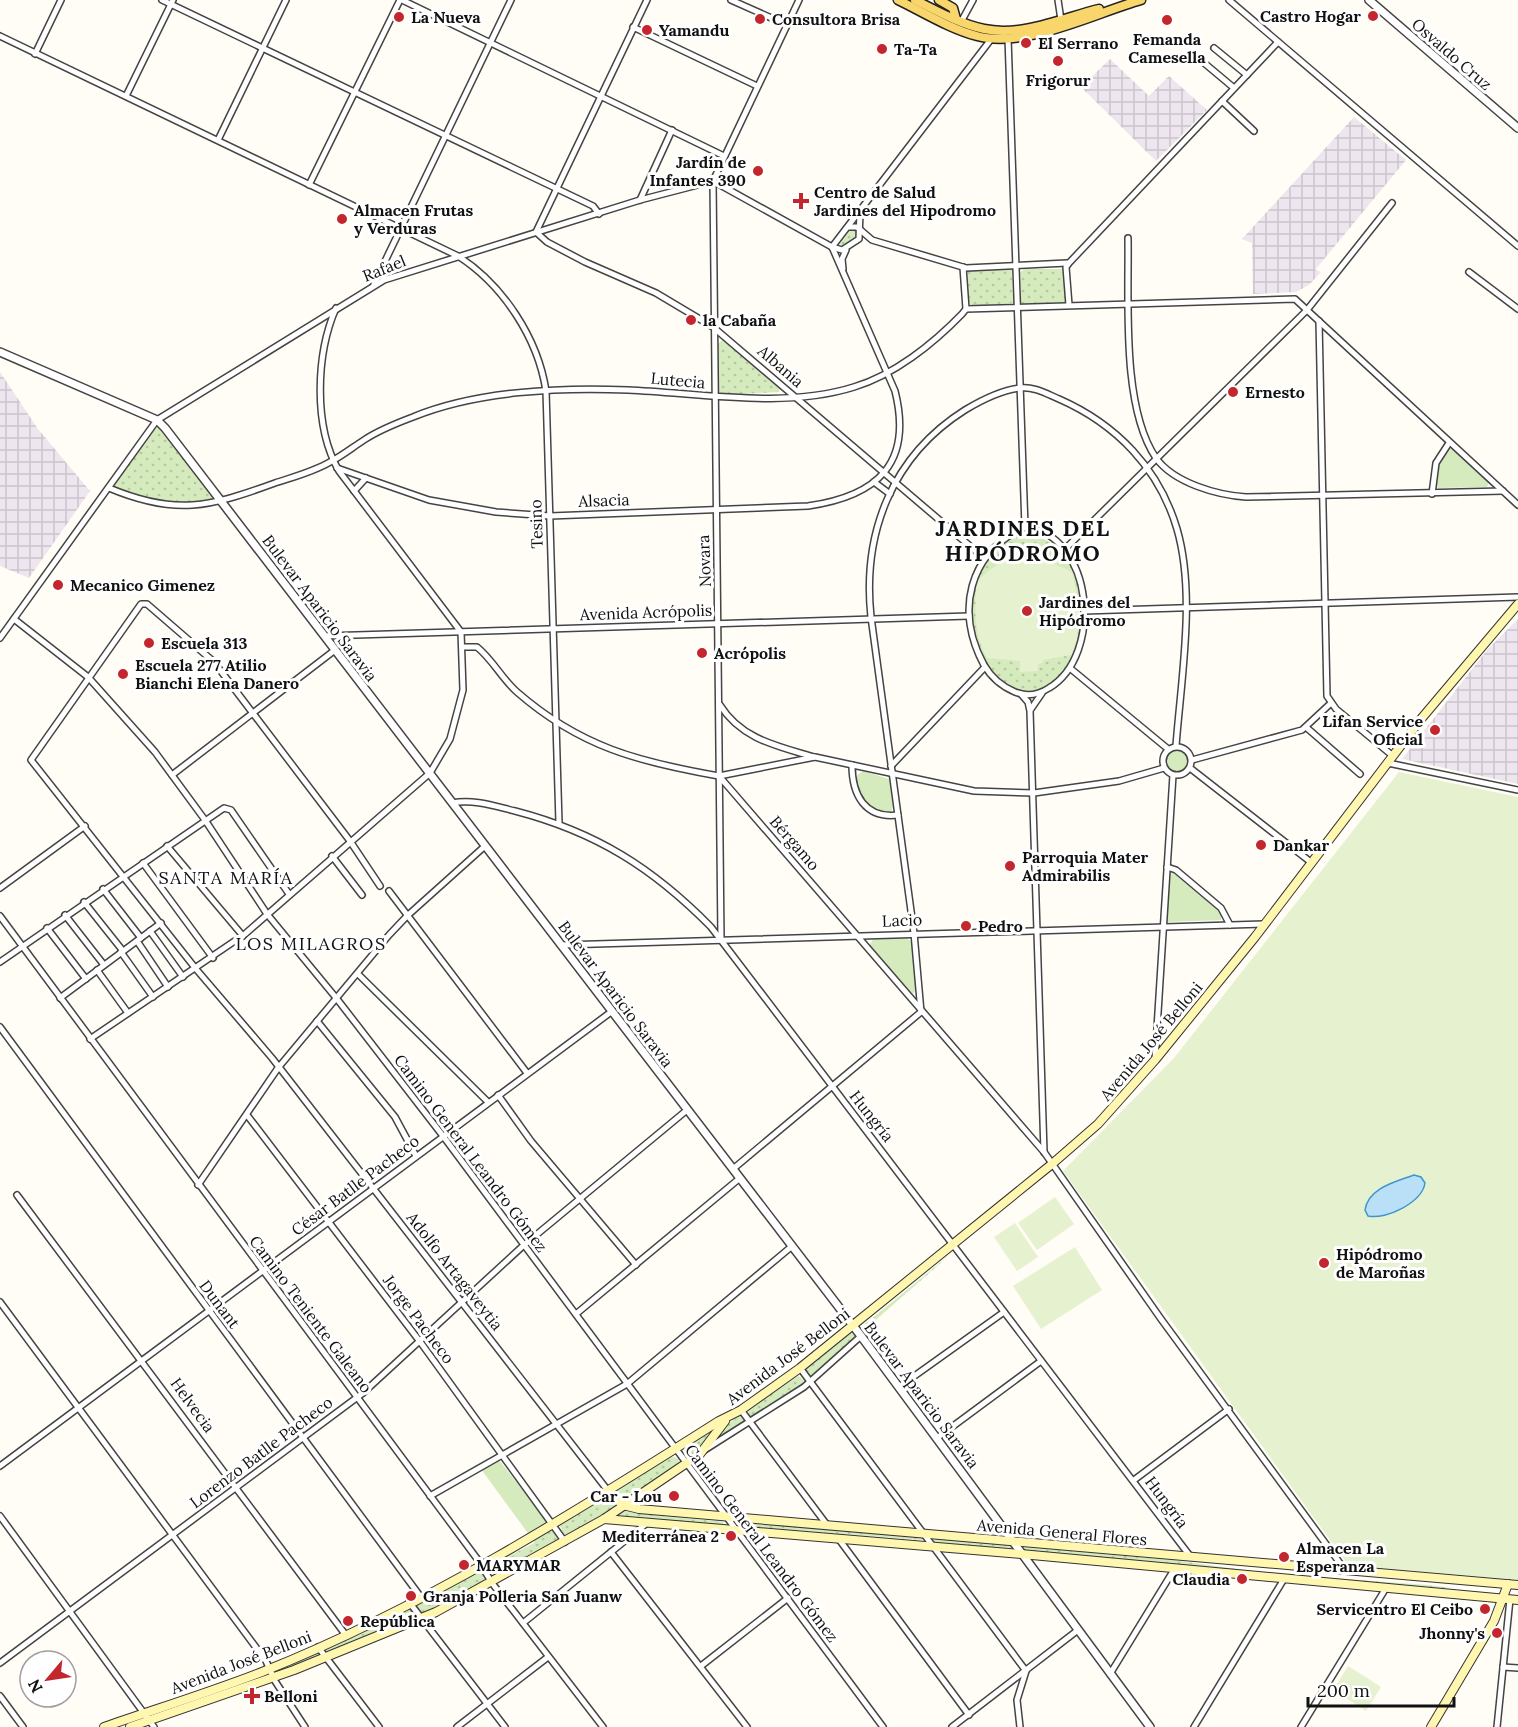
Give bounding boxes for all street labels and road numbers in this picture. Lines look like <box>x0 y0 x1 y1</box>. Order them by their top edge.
street label: Osvaldo Cruz <box>1408 14 1496 94</box>
street label: Rafael <box>359 250 409 286</box>
street label: Albania <box>753 340 808 391</box>
street label: Lutecia <box>650 368 706 392</box>
street label: Alsacia <box>577 489 630 511</box>
street label: Tesino <box>525 499 547 549</box>
street label: Bulevar Aparicio Saravia <box>258 531 382 685</box>
street label: Novara <box>693 534 715 588</box>
street label: Avenida Acrópolis <box>578 600 713 624</box>
street label: Bérgamo <box>766 811 824 875</box>
street label: Lacio <box>882 909 922 931</box>
street label: Bulevar Aparicio Saravia <box>554 917 678 1071</box>
street label: Avenida José Belloni <box>1095 977 1207 1105</box>
street label: Camino General Leandro Gómez <box>390 1050 552 1256</box>
street label: Hungría <box>846 1086 898 1146</box>
street label: César Batlle Pacheco <box>287 1130 423 1240</box>
street label: Adolfo Artagaveytia <box>402 1207 507 1334</box>
street label: Camino Teniente Galeano <box>245 1231 377 1397</box>
street label: Jorge Pacheco <box>378 1270 459 1367</box>
street label: Dunant <box>195 1276 245 1333</box>
street label: Avenida José Belloni <box>722 1303 854 1409</box>
street label: Bulevar Aparicio Saravia <box>860 1318 984 1472</box>
street label: Helvecia <box>166 1374 220 1436</box>
street label: Lorenzo Batlle Pacheco <box>186 1392 336 1512</box>
street label: Camino General Leandro Gómez <box>681 1440 843 1646</box>
street label: Hungría <box>1141 1472 1193 1532</box>
street label: Avenida General Flores <box>975 1515 1148 1549</box>
street label: Avenida José Belloni <box>168 1626 314 1698</box>

